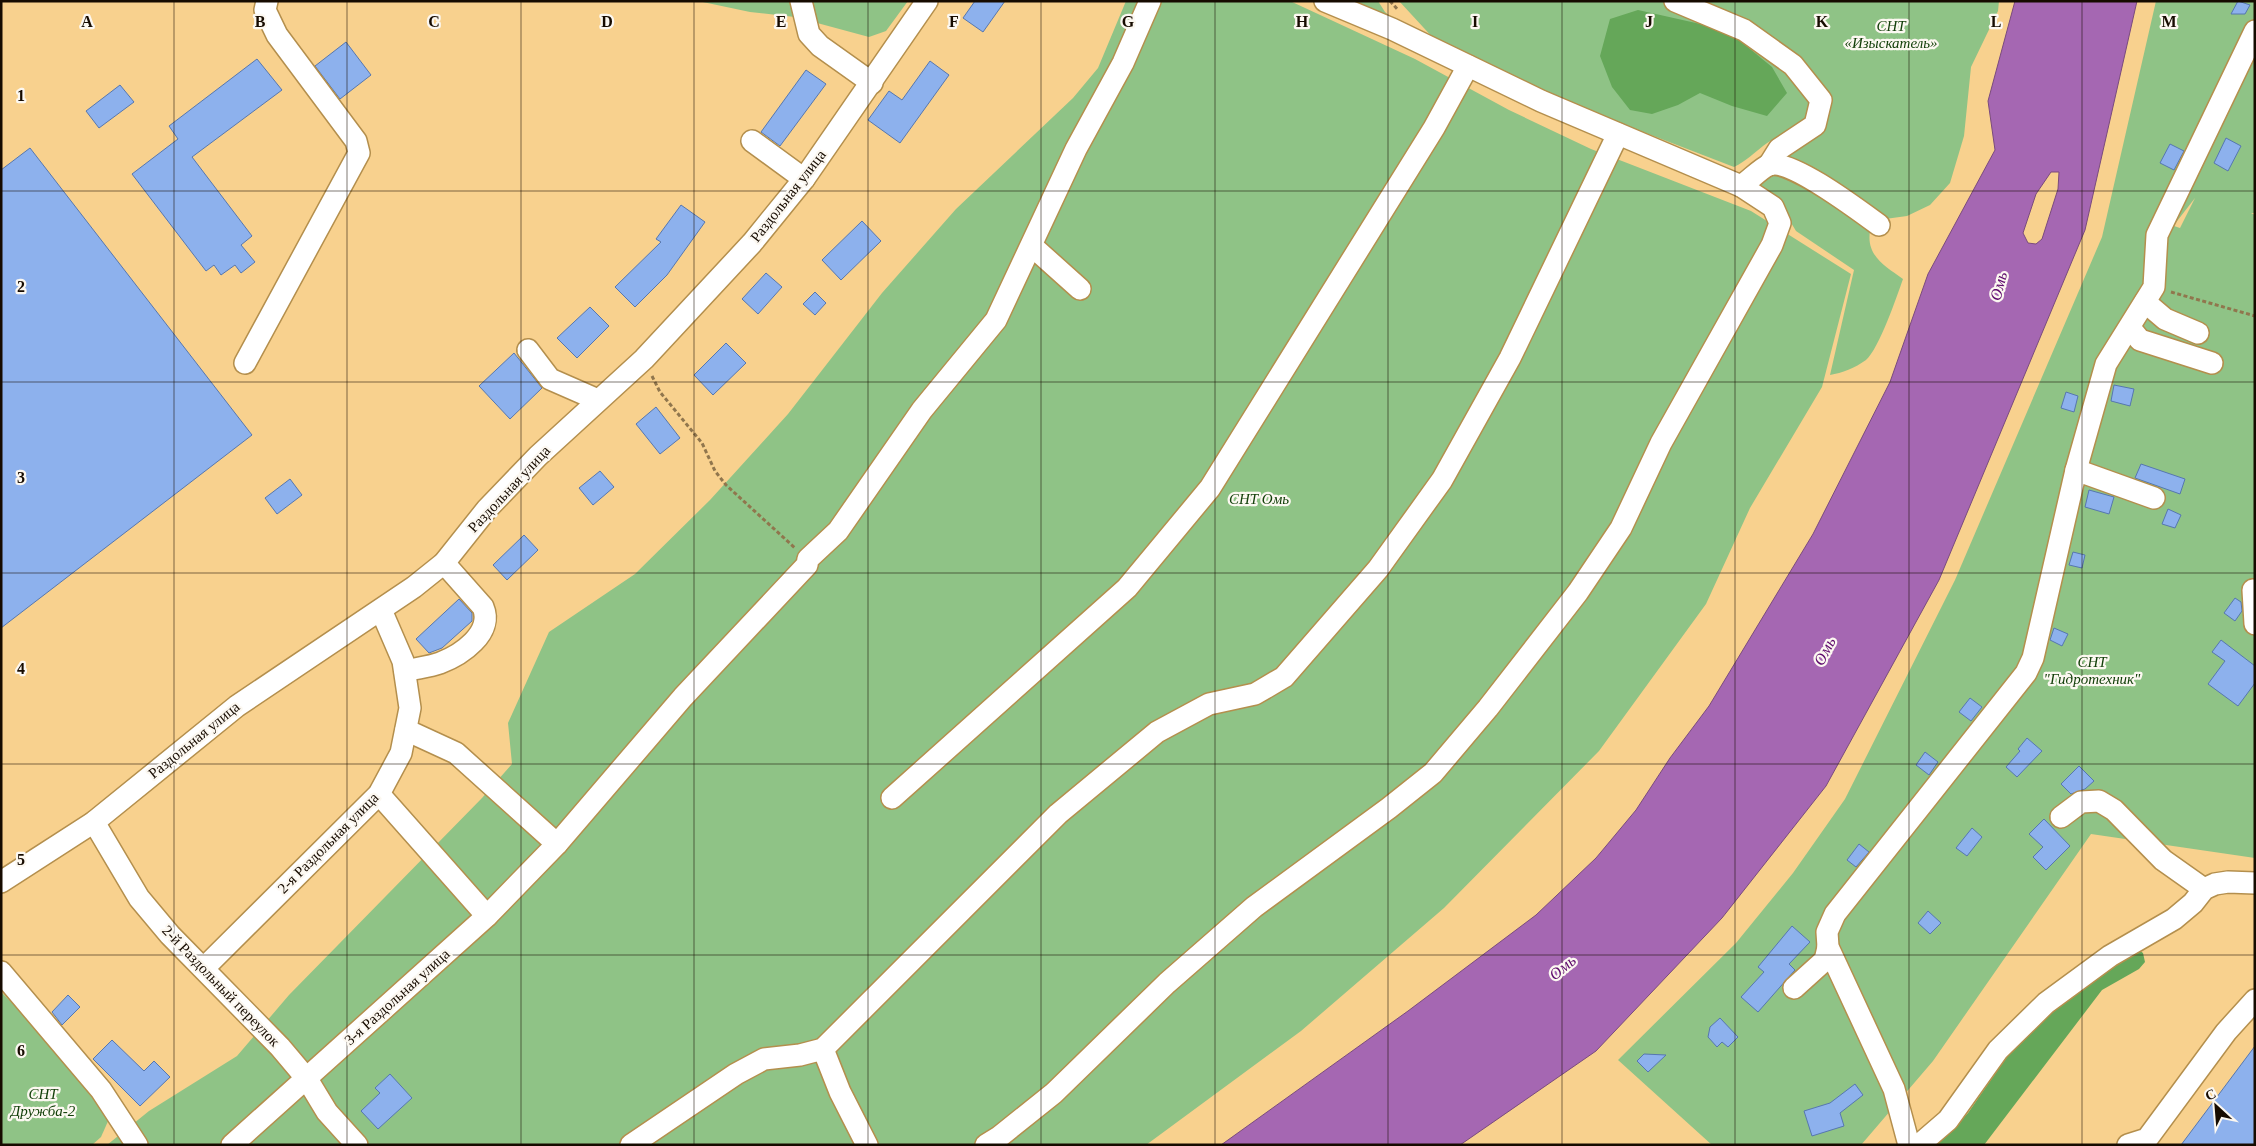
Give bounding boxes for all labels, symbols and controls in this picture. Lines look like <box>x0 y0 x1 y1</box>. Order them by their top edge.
text: A <box>81 13 93 30</box>
text: B <box>255 13 266 30</box>
text: C <box>428 13 440 30</box>
text: D <box>601 13 613 30</box>
text: E <box>776 13 786 30</box>
text: F <box>949 13 959 30</box>
text: G <box>1122 13 1135 30</box>
text: H <box>1296 13 1309 30</box>
text: I <box>1472 13 1478 30</box>
text: J <box>1645 13 1653 30</box>
text: K <box>1816 13 1829 30</box>
text: L <box>1991 13 2001 30</box>
text: M <box>2161 13 2177 30</box>
park label: СНТ «Изыскатель» <box>1844 18 1938 51</box>
text: 1 <box>17 87 25 104</box>
street label: Раздольная улица <box>747 147 829 245</box>
water label: Омь <box>1987 270 2010 302</box>
text: 2 <box>17 278 25 295</box>
street label: Раздольная улица <box>465 442 553 536</box>
text: 3 <box>17 469 25 486</box>
park label: СНТ Омь <box>1229 491 1289 507</box>
water label: Омь <box>1810 634 1839 668</box>
park label: СНТ "Гидротехник" <box>2044 654 2141 687</box>
text: 4 <box>17 660 25 677</box>
street label: Раздольная улица <box>145 698 243 782</box>
street label: 2-я Раздольная улица <box>274 789 382 897</box>
text: 5 <box>17 851 25 868</box>
street label: 2-й Раздольный переулок <box>159 922 283 1050</box>
street label: 3-я Раздольная улица <box>341 946 453 1048</box>
water label: Омь <box>1546 952 1579 983</box>
text: 6 <box>17 1042 25 1059</box>
north arrow <box>2191 1081 2241 1131</box>
park label: СНТ Дружба-2 <box>9 1086 76 1119</box>
text: С <box>2203 1086 2218 1104</box>

